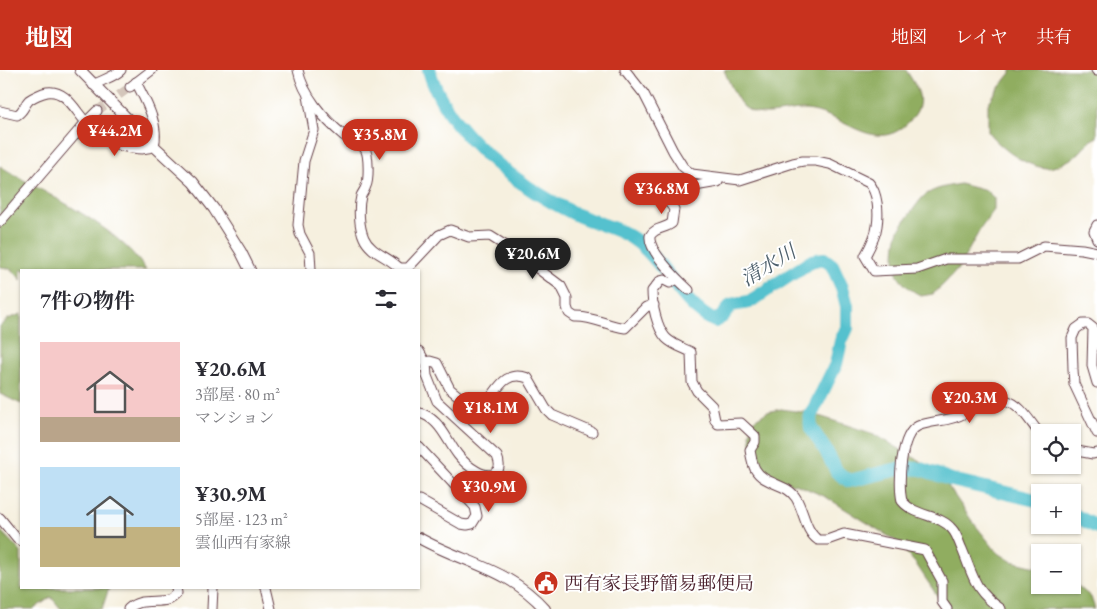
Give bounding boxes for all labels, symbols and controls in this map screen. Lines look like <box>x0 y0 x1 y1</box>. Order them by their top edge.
text: 地図 <box>25 22 73 53</box>
text: 地図 <box>891 25 927 48</box>
text: レイヤ <box>955 25 1008 48</box>
text: 共有 <box>1036 25 1072 48</box>
pin: ¥44.2M <box>74 114 156 157</box>
pin: ¥35.8M <box>339 118 421 161</box>
text: ¥44.2M <box>88 120 142 141</box>
text: ¥35.8M <box>353 124 407 145</box>
pin: ¥36.8M <box>621 172 703 215</box>
text: ¥36.8M <box>635 178 689 199</box>
water label: 清水川 <box>736 237 802 292</box>
pin: ¥20.6M <box>492 238 574 280</box>
text: ¥20.6M <box>506 243 560 264</box>
icon: filters <box>372 285 400 313</box>
text: 7件の物件 <box>40 287 135 314</box>
text: ¥20.6M <box>195 355 266 382</box>
icon: home <box>80 362 140 422</box>
pin: ¥20.3M <box>929 382 1011 424</box>
text: 3部屋 · 80 m² <box>195 384 280 405</box>
text: ¥20.3M <box>943 387 997 408</box>
pin: ¥18.1M <box>450 392 532 434</box>
text: ¥18.1M <box>464 397 518 418</box>
text: マンション <box>195 407 274 428</box>
map controls <box>1031 424 1081 594</box>
button: locate <box>1031 424 1081 474</box>
pin: ¥30.9M <box>448 470 530 513</box>
text: ¥30.9M <box>462 476 516 497</box>
text: ¥30.9M <box>195 480 266 507</box>
button: + <box>1031 484 1081 534</box>
icon: home <box>80 487 140 547</box>
text: 5部屋 · 123 m² <box>195 509 288 530</box>
text: 雲仙西有家線 <box>195 532 291 553</box>
button: − <box>1031 544 1081 594</box>
public building icon: 西有家長野簡易郵便局 <box>533 570 559 596</box>
place label: 西有家長野簡易郵便局 <box>564 571 754 596</box>

